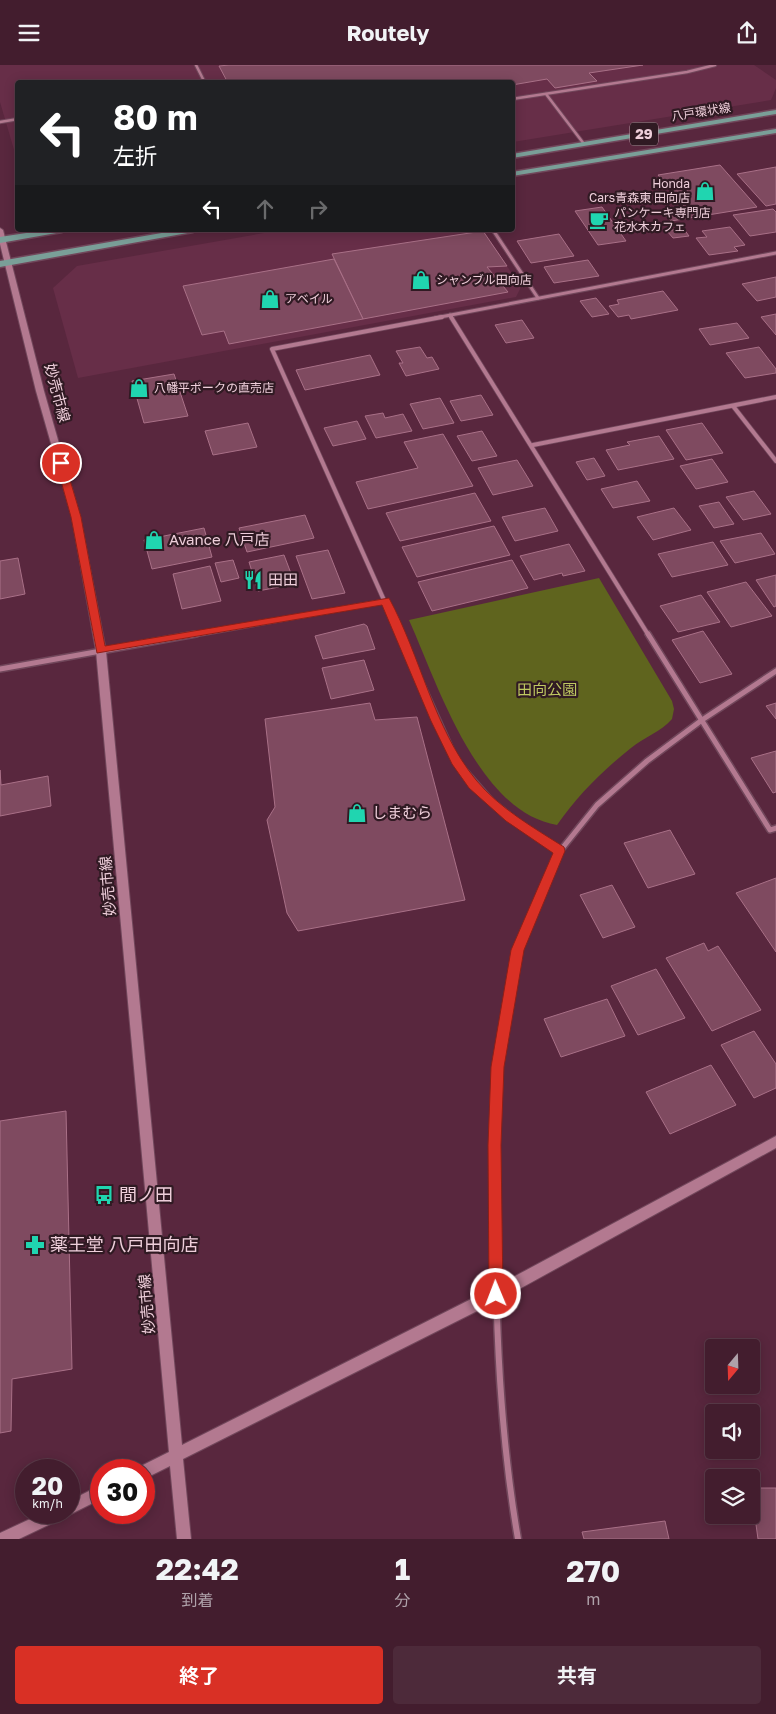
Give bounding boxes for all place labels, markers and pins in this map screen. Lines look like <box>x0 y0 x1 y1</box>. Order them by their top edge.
place label: Honda Cars青森東 田向店 <box>589 176 690 205</box>
shop icon: Honda Cars青森東 田向店 <box>694 180 716 202</box>
place label: パンケーキ専門店 花水木カフェ <box>614 205 711 234</box>
cafe icon: パンケーキ専門店 花水木カフェ <box>588 209 610 231</box>
shop icon: シャンブル田向店 <box>410 269 432 291</box>
place label: シャンブル田向店 <box>436 272 532 287</box>
shop icon: アベイル <box>259 288 281 310</box>
place label: アベイル <box>285 291 333 306</box>
shop icon: 八幡平ポークの直売店 <box>128 377 150 399</box>
place label: 八幡平ポークの直売店 <box>154 380 274 395</box>
pin <box>40 442 82 484</box>
shop icon: Avance 八戸店 <box>143 529 165 551</box>
place label: Avance 八戸店 <box>169 530 269 548</box>
restaurant icon: 田田 <box>242 569 264 591</box>
place label: 田田 <box>268 570 298 588</box>
shop icon: しまむら <box>346 802 368 824</box>
place label: しまむら <box>372 803 432 821</box>
place label: 間ノ田 <box>119 1183 173 1205</box>
bus stop icon: 間ノ田 <box>93 1184 115 1206</box>
place label: 薬王堂 八戸田向店 <box>50 1233 199 1255</box>
pharmacy icon: 薬王堂 八戸田向店 <box>24 1234 46 1256</box>

